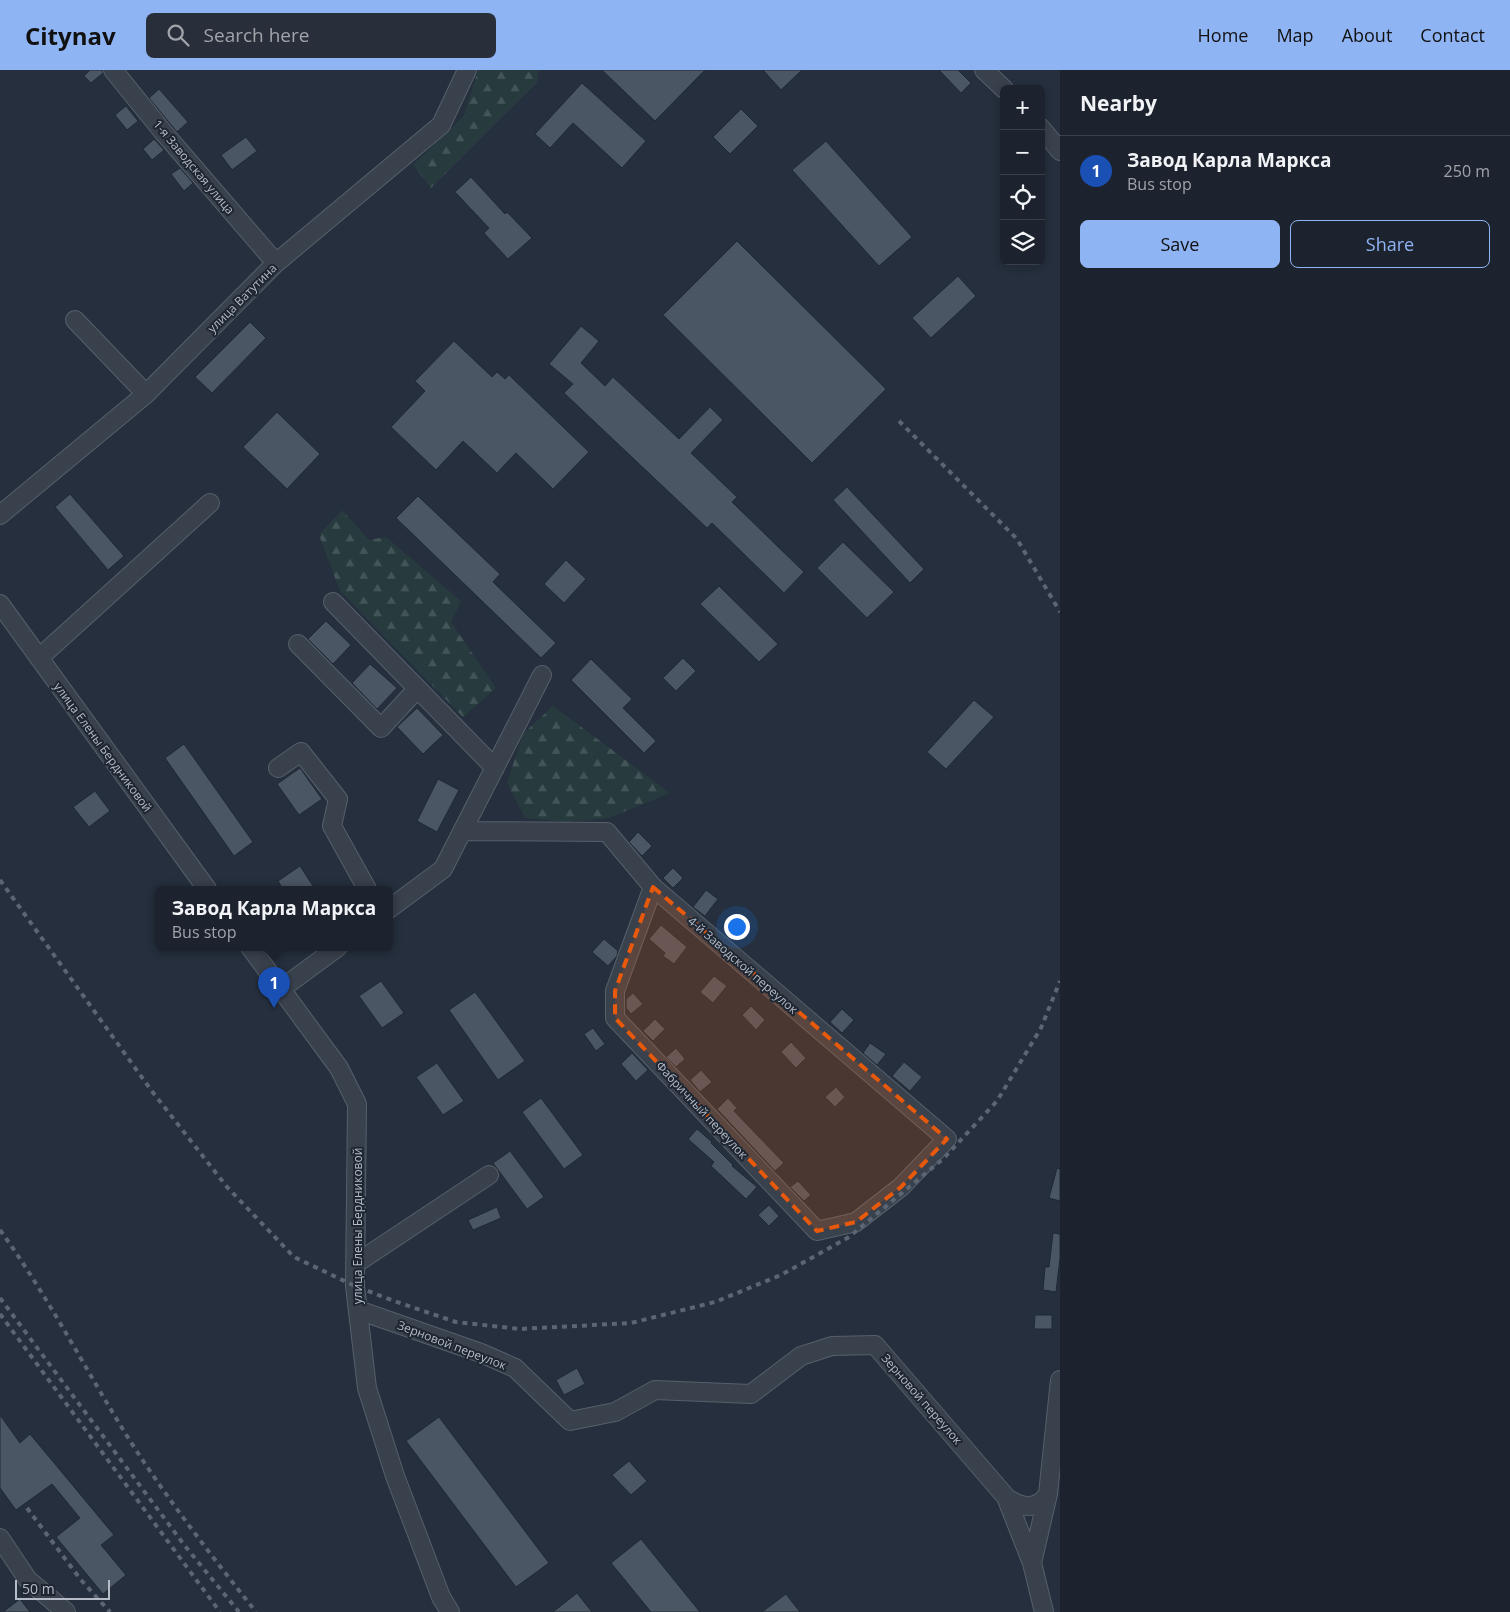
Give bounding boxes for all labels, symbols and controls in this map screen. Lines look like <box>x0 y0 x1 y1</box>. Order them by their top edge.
search box <box>146 13 496 58</box>
text: Citynav <box>25 19 116 52</box>
icon: search <box>164 21 192 49</box>
text: Search here <box>204 22 309 48</box>
text: Home <box>1198 23 1248 47</box>
text: Map <box>1276 23 1314 47</box>
text: About <box>1342 23 1392 47</box>
text: Contact <box>1420 23 1485 47</box>
map controls <box>1000 85 1045 265</box>
button: + <box>1000 85 1045 130</box>
text: Nearby <box>1080 89 1157 117</box>
street label: 1-я Заводская улица <box>149 116 239 218</box>
button: − <box>1000 130 1045 175</box>
text: Завод Карла Маркса <box>1127 147 1331 173</box>
text: 1 <box>1091 160 1101 182</box>
text: 250 m <box>1444 160 1490 182</box>
text: Bus stop <box>1127 173 1192 195</box>
button: locate <box>1000 175 1045 220</box>
button: layers <box>1000 220 1045 265</box>
button: Save <box>1080 220 1280 268</box>
button: Share <box>1290 220 1490 268</box>
street label: улица Ватутина <box>204 260 280 336</box>
street label: улица Елены Бердниковой <box>50 679 156 815</box>
popup <box>155 886 393 951</box>
text: Завод Карла Маркса <box>172 895 376 921</box>
street label: 4-й Заводской переулок <box>684 912 802 1018</box>
your location <box>724 914 750 940</box>
text: Bus stop <box>172 921 236 943</box>
pin: 1 <box>258 967 290 1008</box>
street label: Фабричный переулок <box>652 1057 752 1163</box>
street label: улица Елены Бердниковой <box>349 1148 366 1304</box>
street label: Зерновой переулок <box>395 1316 510 1374</box>
street label: Зерновой переулок <box>878 1350 967 1449</box>
scale bar <box>15 1577 110 1600</box>
text: 50 m <box>22 1579 55 1598</box>

